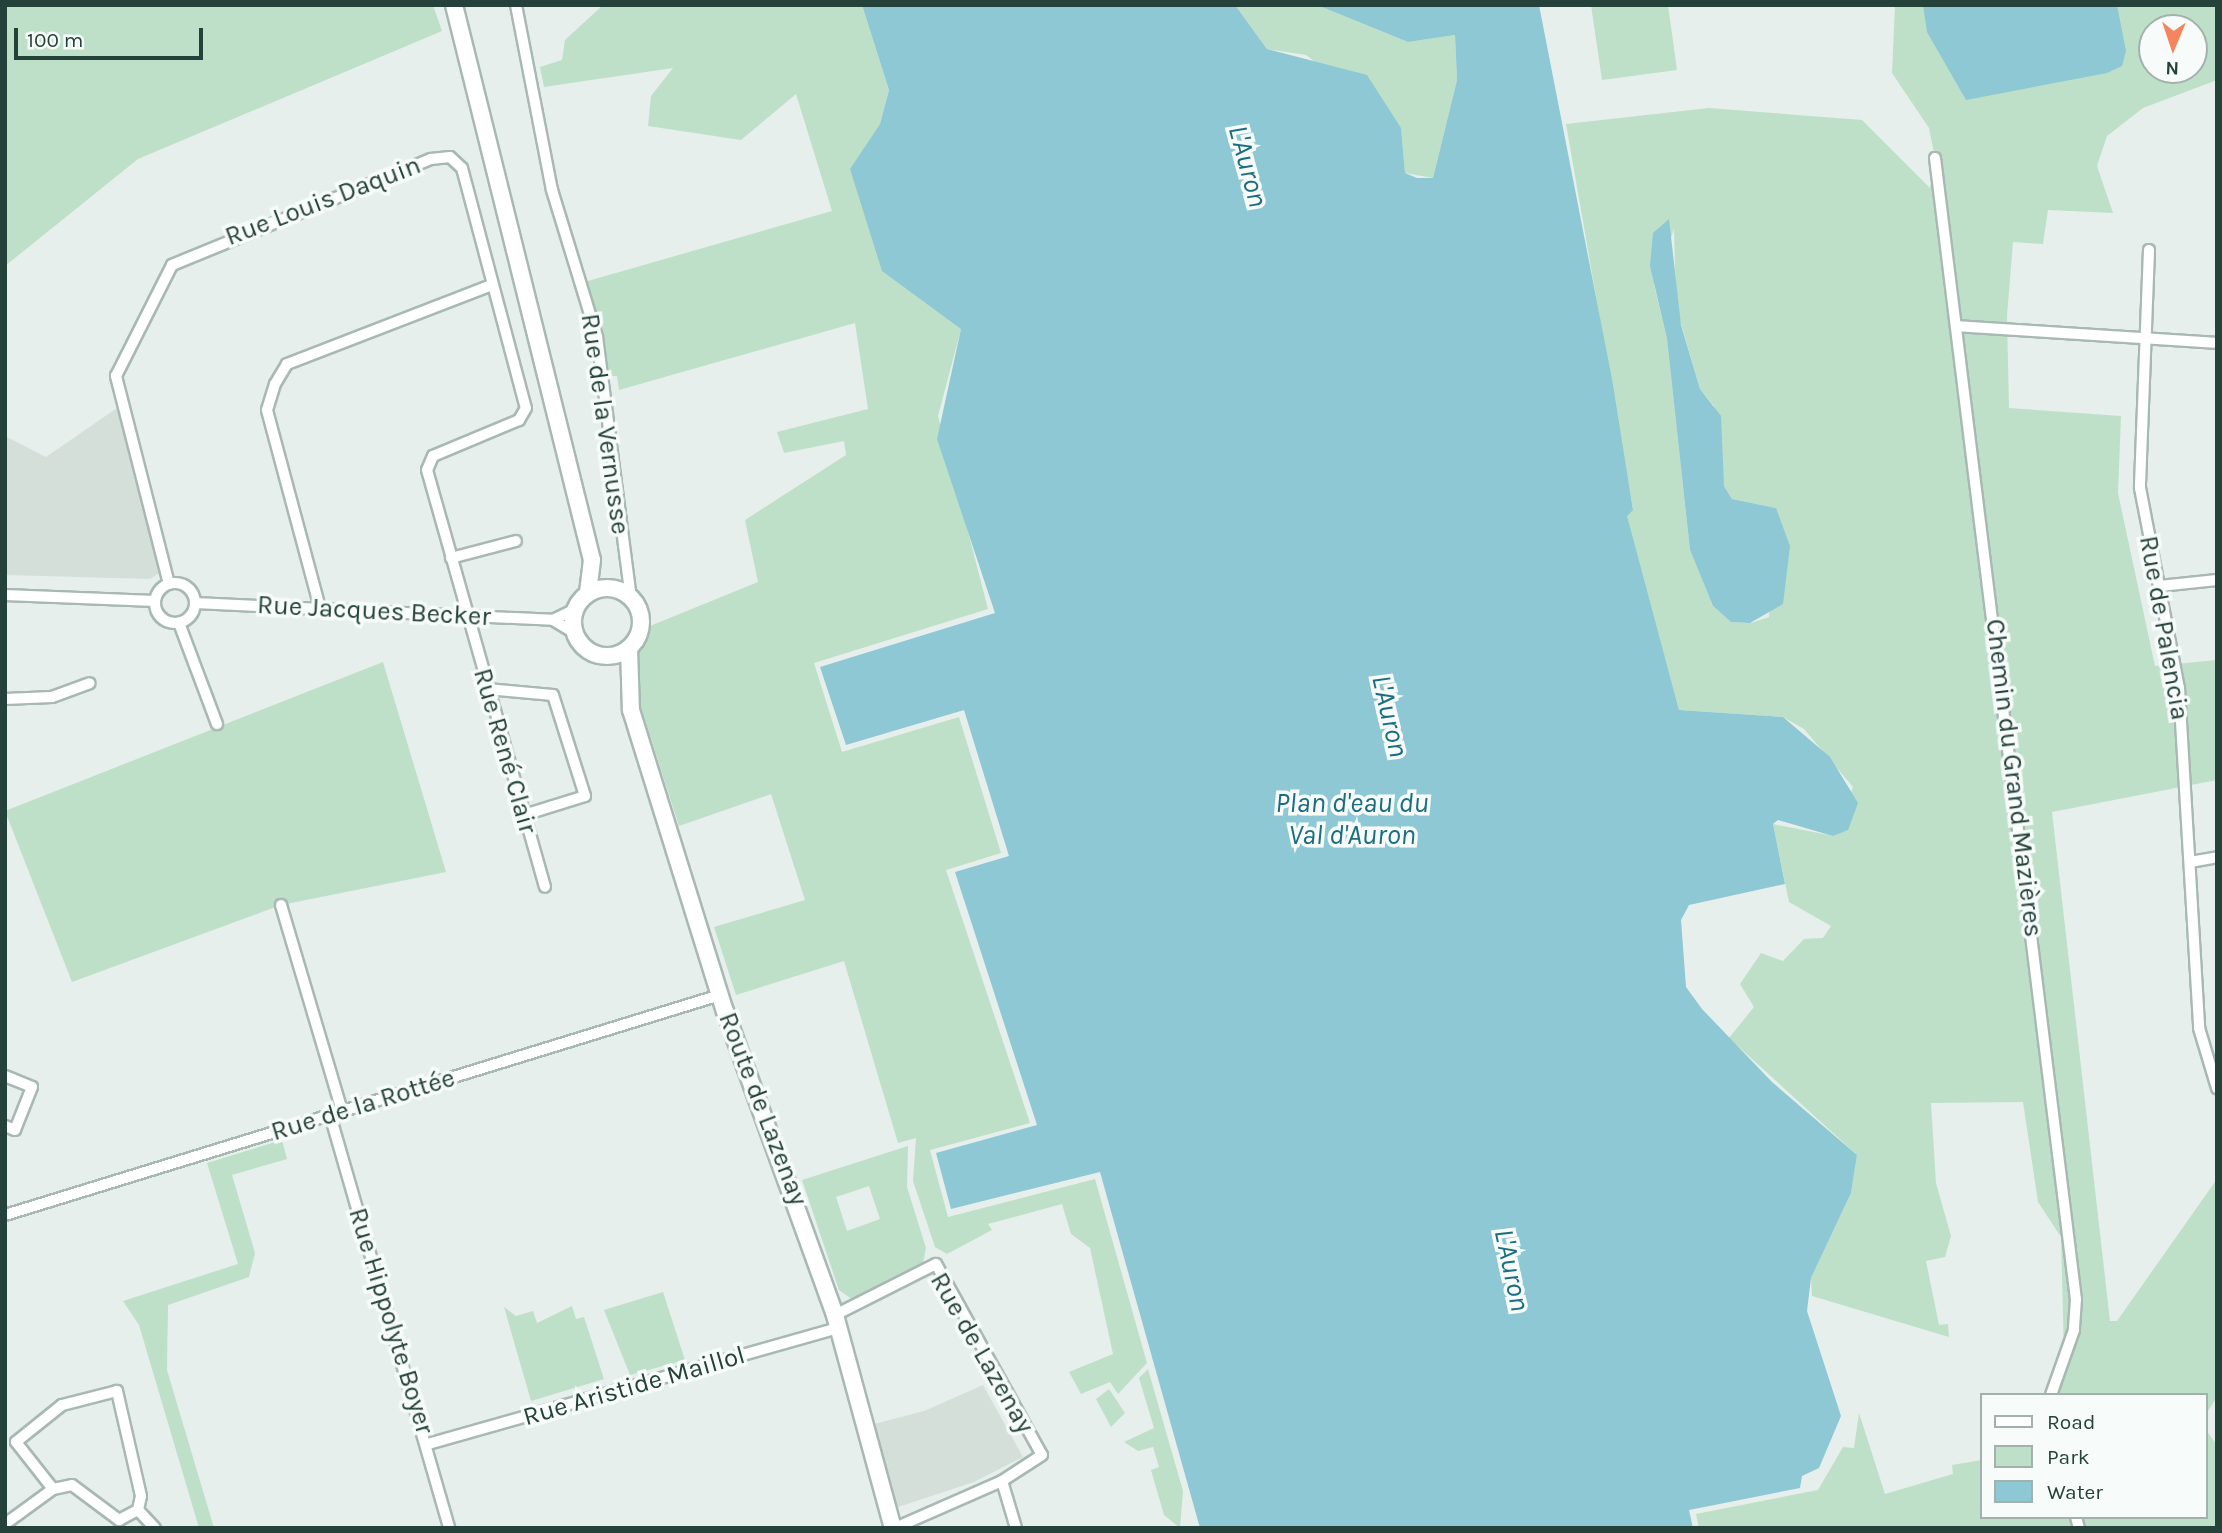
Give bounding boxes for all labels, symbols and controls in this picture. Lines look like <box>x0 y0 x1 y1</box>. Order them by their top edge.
scale bar <box>18 14 206 58</box>
north arrow <box>2138 14 2208 84</box>
text: 100 m <box>27 28 84 52</box>
text: N <box>2165 57 2180 79</box>
water label: L'Auron <box>1221 121 1275 211</box>
street label: Rue Louis Daquin <box>221 149 425 253</box>
street label: Rue de la Vernusse <box>574 312 636 536</box>
street label: Rue de Palencia <box>2132 533 2196 723</box>
street label: Rue Jacques Becker <box>256 589 492 633</box>
street label: Chemin du Grand Mazières <box>1979 617 2049 939</box>
street label: Rue René Clair <box>467 665 543 837</box>
water label: L'Auron <box>1364 672 1416 760</box>
water label: Plan d'eau du Val d'Auron <box>1275 786 1429 852</box>
street label: Route de Lazenay <box>712 1008 814 1210</box>
street label: Rue de la Rottée <box>267 1062 459 1148</box>
street label: Rue Hippolyte Boyer <box>342 1204 440 1438</box>
water label: L'Auron <box>1487 1226 1537 1314</box>
street label: Rue de Lazenay <box>923 1267 1041 1439</box>
street label: Rue Aristide Maillol <box>519 1339 749 1433</box>
legend <box>1980 1393 2208 1519</box>
text: Road <box>2047 1410 2095 1434</box>
text: Park <box>2047 1445 2090 1469</box>
text: Water <box>2047 1480 2103 1504</box>

